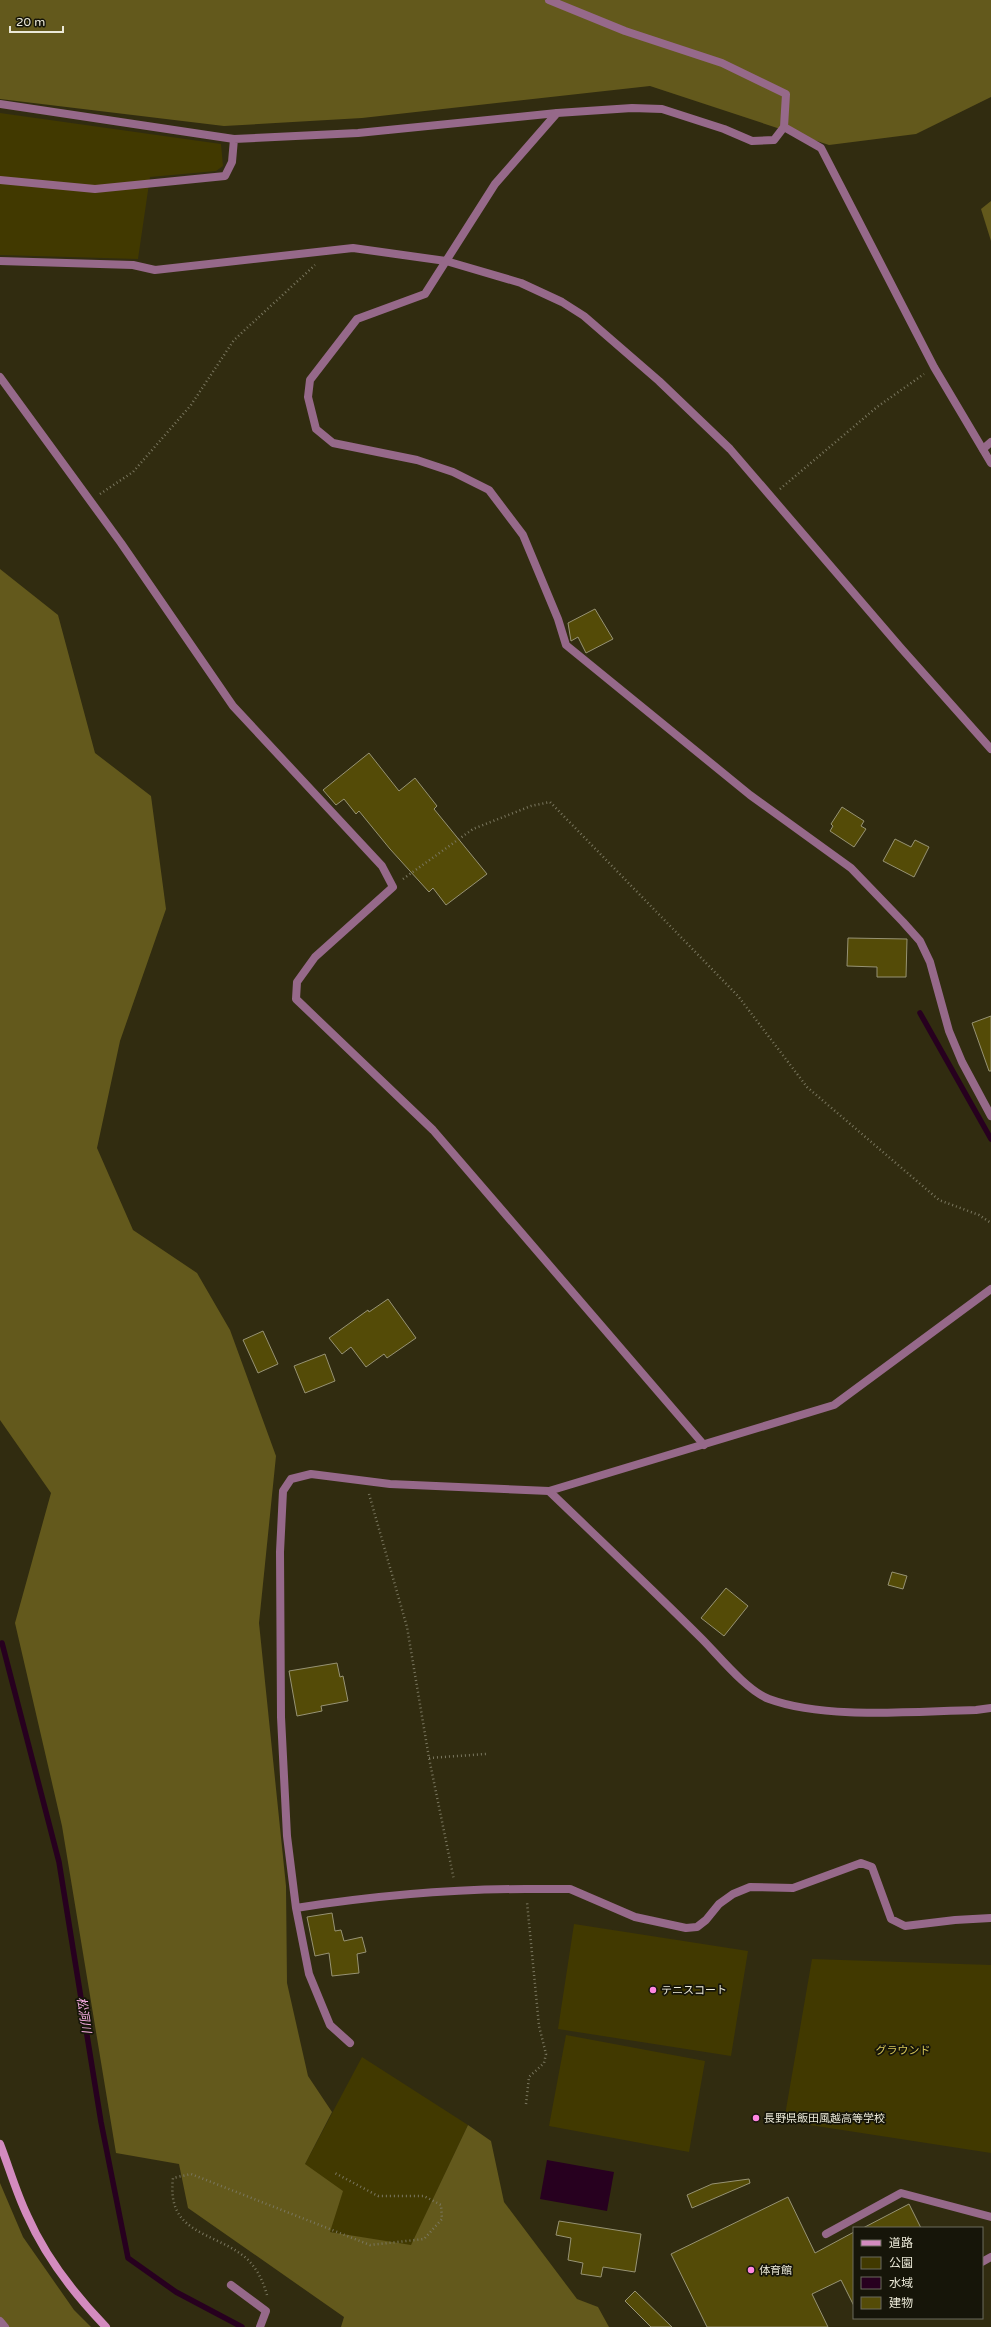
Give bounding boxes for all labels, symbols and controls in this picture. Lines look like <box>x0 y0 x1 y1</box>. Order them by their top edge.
scale bar <box>10 8 63 34</box>
text: 20 m <box>16 15 45 29</box>
place label: テニスコート <box>661 1984 727 1997</box>
marker: テニスコート <box>648 1985 658 1995</box>
water label: 松洞川 <box>74 1996 94 2036</box>
park label: グラウンド <box>876 2044 931 2057</box>
place label: 長野県飯田風越高等学校 <box>764 2112 885 2125</box>
marker: 長野県飯田風越高等学校 <box>751 2113 761 2123</box>
legend <box>853 2227 983 2319</box>
text: 道路 <box>889 2236 913 2250</box>
text: 公園 <box>889 2256 913 2270</box>
place label: 体育館 <box>759 2264 792 2277</box>
marker: 体育館 <box>746 2265 756 2275</box>
text: 水域 <box>889 2276 913 2290</box>
text: 建物 <box>889 2296 913 2310</box>

